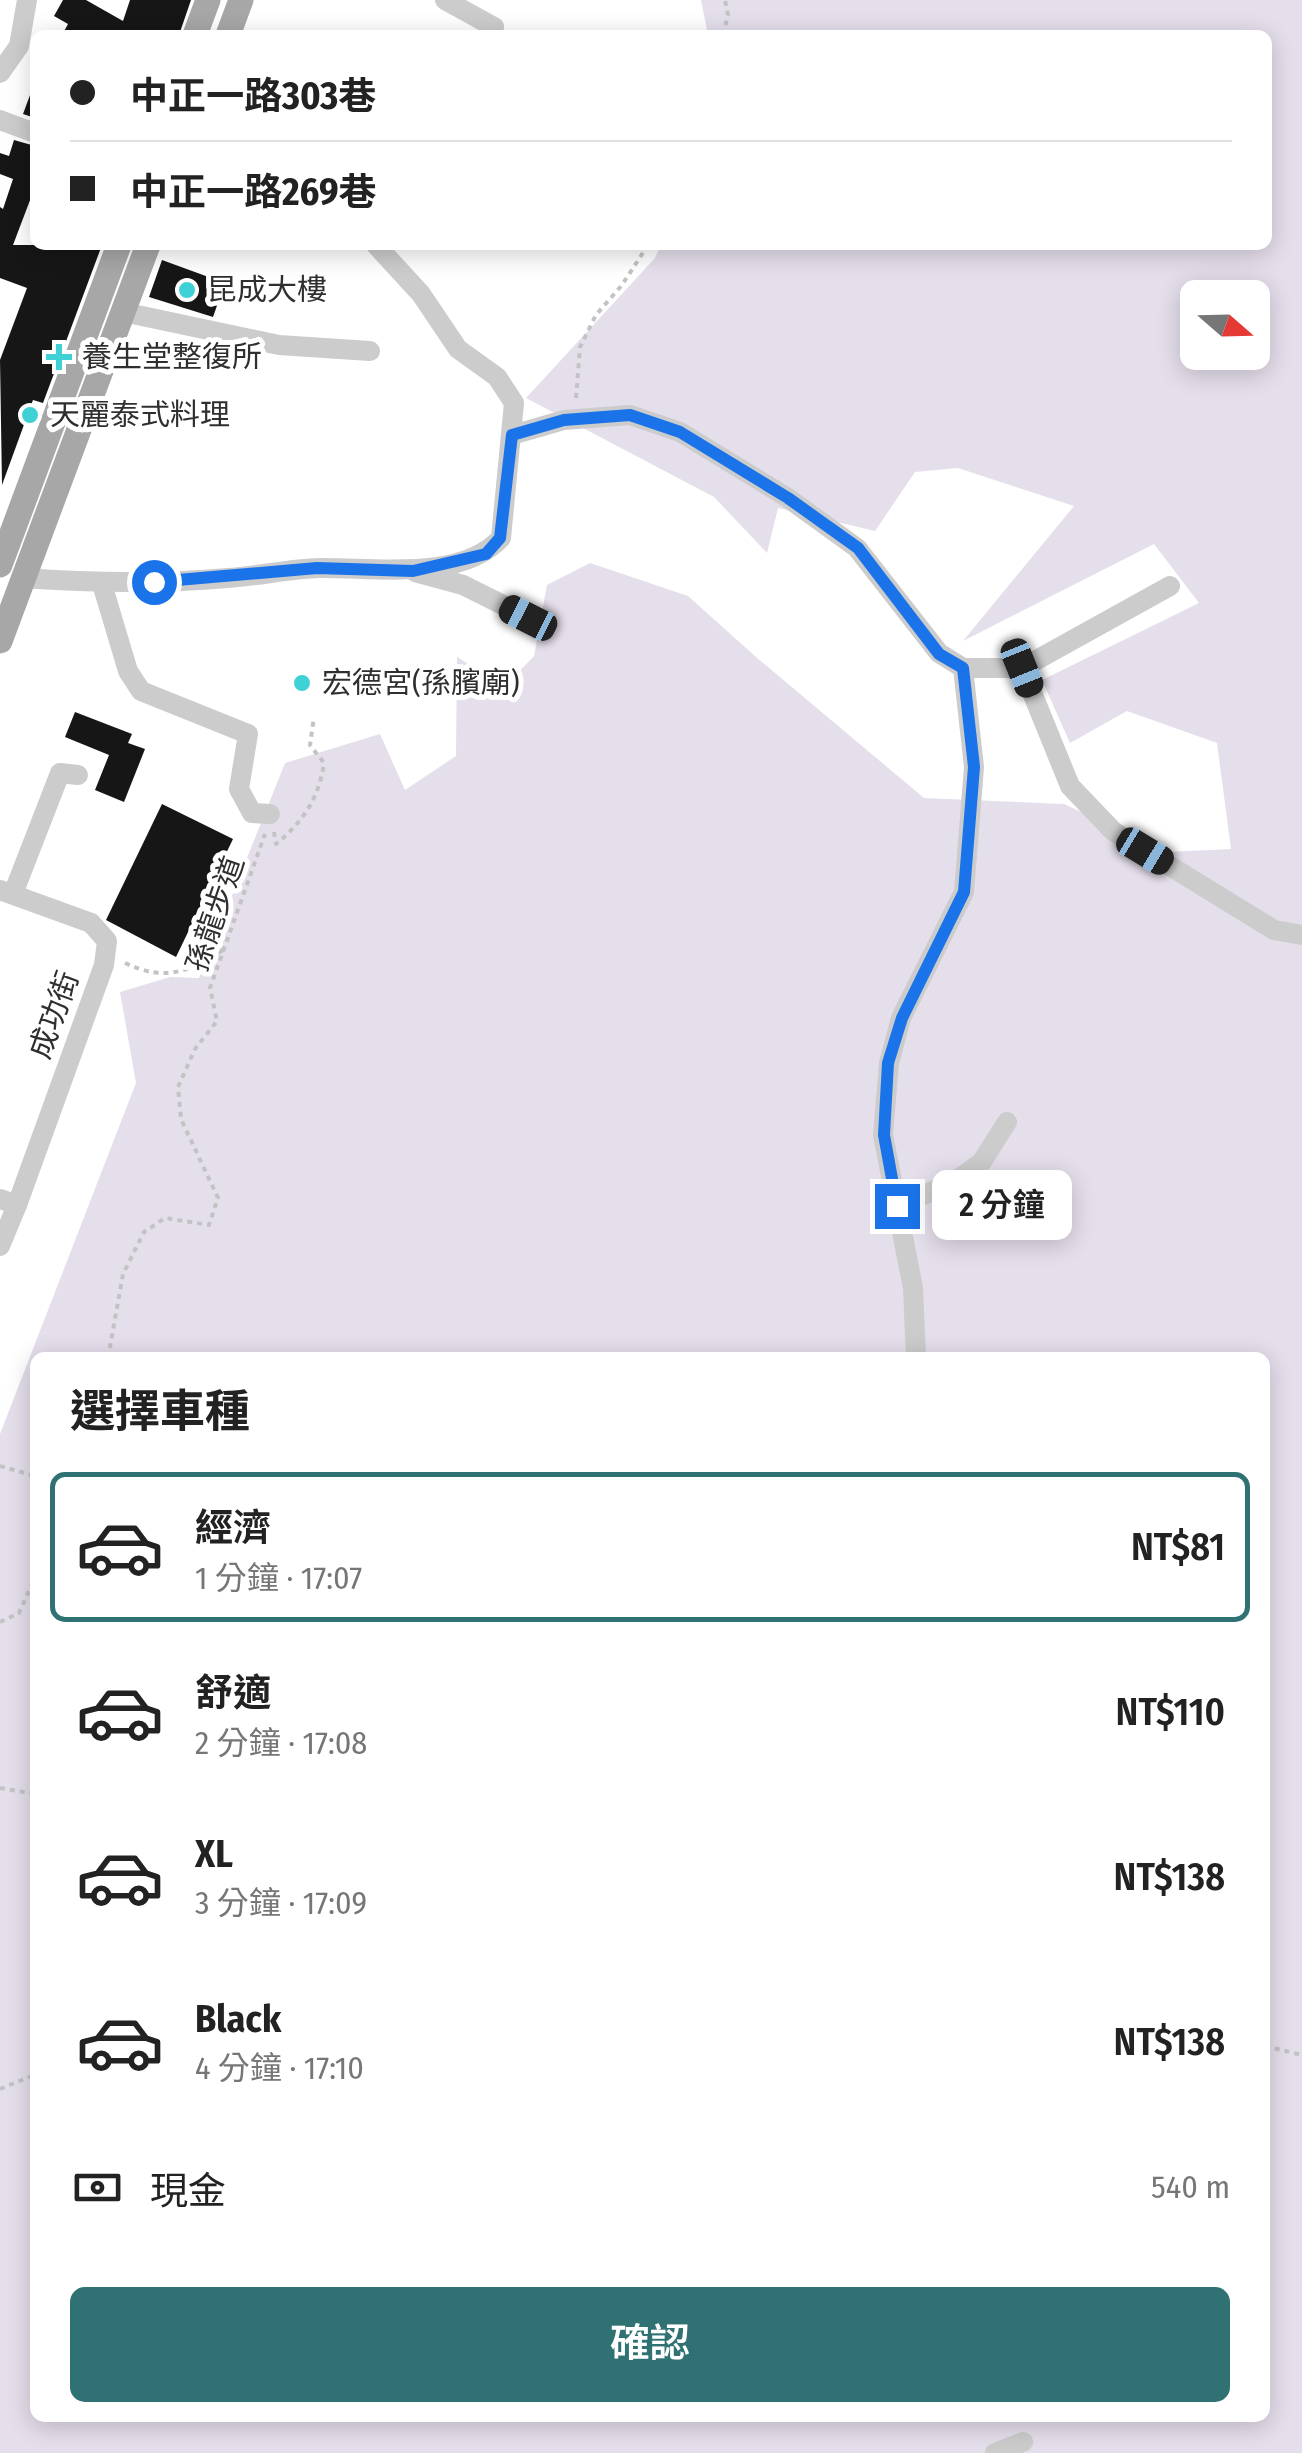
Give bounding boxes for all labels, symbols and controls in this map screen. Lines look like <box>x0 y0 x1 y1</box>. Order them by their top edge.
text: 中正一路303巷 <box>130 73 376 119</box>
text: 中正一路269巷 <box>130 169 377 215</box>
place label: 昆成大樓 <box>207 272 327 308</box>
marker: 昆成大樓 <box>176 279 198 301</box>
north arrow <box>1180 280 1270 370</box>
map controls <box>1180 280 1270 370</box>
place label: 養生堂整復所 <box>82 339 262 375</box>
marker: 養生堂整復所 <box>46 344 72 370</box>
place label: 天麗泰式料理 <box>50 397 230 433</box>
marker: 天麗泰式料理 <box>19 404 41 426</box>
route start <box>132 560 177 605</box>
car <box>494 591 562 645</box>
car <box>997 635 1047 701</box>
place label: 宏德宮(孫臏廟) <box>322 665 520 701</box>
marker: 宏德宮(孫臏廟) <box>291 672 313 694</box>
car <box>1112 823 1178 879</box>
street label: 孫龍步道 <box>178 851 252 977</box>
street label: 成功街 <box>22 967 86 1063</box>
callout: 2 分鐘 <box>932 1171 1072 1241</box>
route end <box>875 1184 920 1229</box>
text: 2 分鐘 <box>959 1186 1045 1224</box>
text: 選擇車種 <box>70 1385 250 1439</box>
icon: car <box>75 1502 165 1592</box>
text: 經濟 <box>195 1505 271 1551</box>
text: NT$81 <box>1131 1524 1225 1570</box>
text: 1 分鐘 · 17:07 <box>195 1559 362 1597</box>
icon: car <box>75 1667 165 1757</box>
text: 舒適 <box>195 1670 271 1716</box>
text: NT$110 <box>1116 1689 1225 1735</box>
text: 2 分鐘 · 17:08 <box>195 1724 367 1762</box>
text: XL <box>195 1831 233 1877</box>
icon: car <box>75 1832 165 1922</box>
text: NT$138 <box>1114 1854 1225 1900</box>
text: 3 分鐘 · 17:09 <box>195 1884 367 1922</box>
text: Black <box>195 1996 281 2042</box>
icon: car <box>75 1997 165 2087</box>
text: NT$138 <box>1114 2019 1225 2065</box>
text: 4 分鐘 · 17:10 <box>195 2049 364 2087</box>
icon: cash <box>70 2160 125 2215</box>
text: 現金 <box>150 2168 226 2214</box>
text: 540 m <box>1151 2168 1230 2206</box>
button: 確認 <box>70 2287 1230 2402</box>

